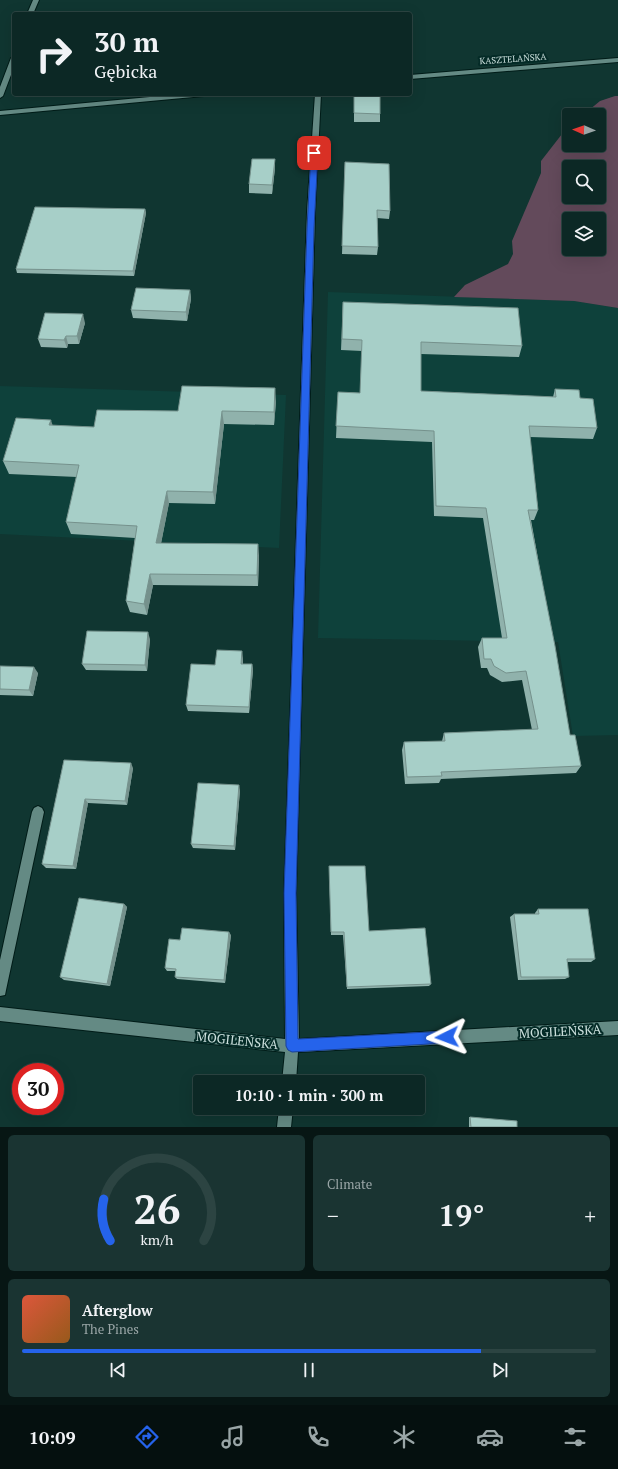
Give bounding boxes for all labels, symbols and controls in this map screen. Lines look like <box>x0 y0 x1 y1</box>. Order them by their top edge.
text: 30 m <box>94 23 159 60</box>
icon: right <box>28 28 80 80</box>
street label: KASZTELAŃSKA <box>479 51 548 67</box>
text: Gębicka <box>94 59 157 83</box>
north arrow <box>562 108 606 152</box>
map controls <box>562 108 606 256</box>
pin <box>297 136 331 170</box>
icon: arrive <box>303 142 325 164</box>
button: search <box>562 160 606 204</box>
button: layers <box>562 212 606 256</box>
position arrow <box>426 1016 468 1058</box>
street label: MOGILEŃSKA <box>518 1020 602 1042</box>
street label: MOGILEŃSKA <box>195 1027 279 1053</box>
speed limit sign: 30 <box>12 1063 64 1115</box>
text: 10:10 · 1 min · 300 m <box>235 1085 383 1105</box>
text: Climate <box>327 1175 372 1193</box>
text: 26 <box>133 1181 180 1236</box>
text: 19° <box>438 1195 485 1235</box>
text: − <box>327 1201 339 1230</box>
text: + <box>584 1201 596 1230</box>
text: km/h <box>140 1230 174 1249</box>
text: Afterglow <box>82 1300 153 1320</box>
text: The Pines <box>82 1320 139 1338</box>
icon: previous <box>107 1359 129 1381</box>
icon: pause <box>298 1359 320 1381</box>
icon: next <box>489 1359 511 1381</box>
icon: directions <box>133 1423 161 1451</box>
icon: music <box>219 1423 247 1451</box>
icon: phone <box>304 1423 332 1451</box>
icon: climate <box>390 1423 418 1451</box>
icon: car <box>476 1423 504 1451</box>
icon: filters <box>561 1423 589 1451</box>
text: 10:09 <box>29 1425 76 1449</box>

